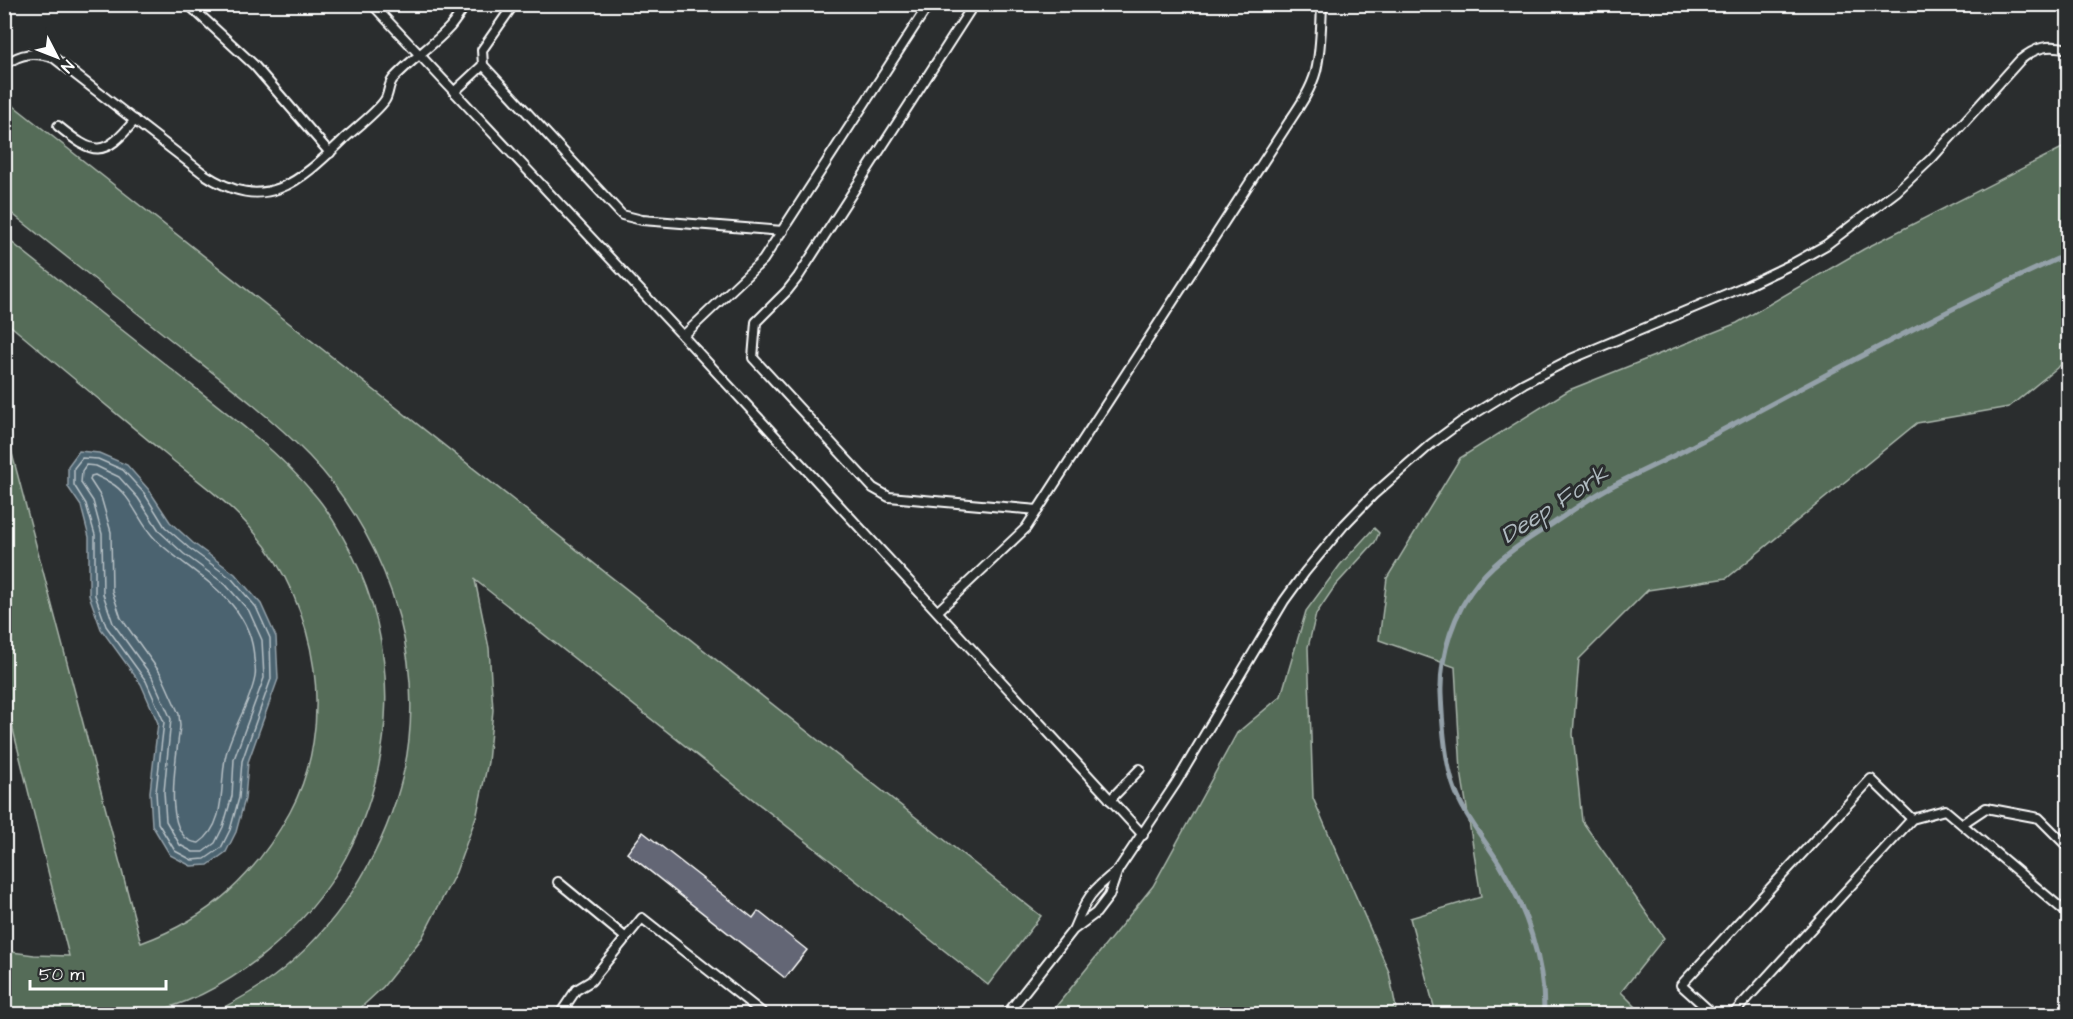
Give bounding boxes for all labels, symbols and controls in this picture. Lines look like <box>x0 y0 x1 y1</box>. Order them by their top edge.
north arrow <box>27 27 87 87</box>
text: N <box>56 55 79 77</box>
water label: Deep Fork <box>1494 457 1616 552</box>
scale bar <box>30 953 166 991</box>
text: 50 m <box>39 962 84 987</box>

